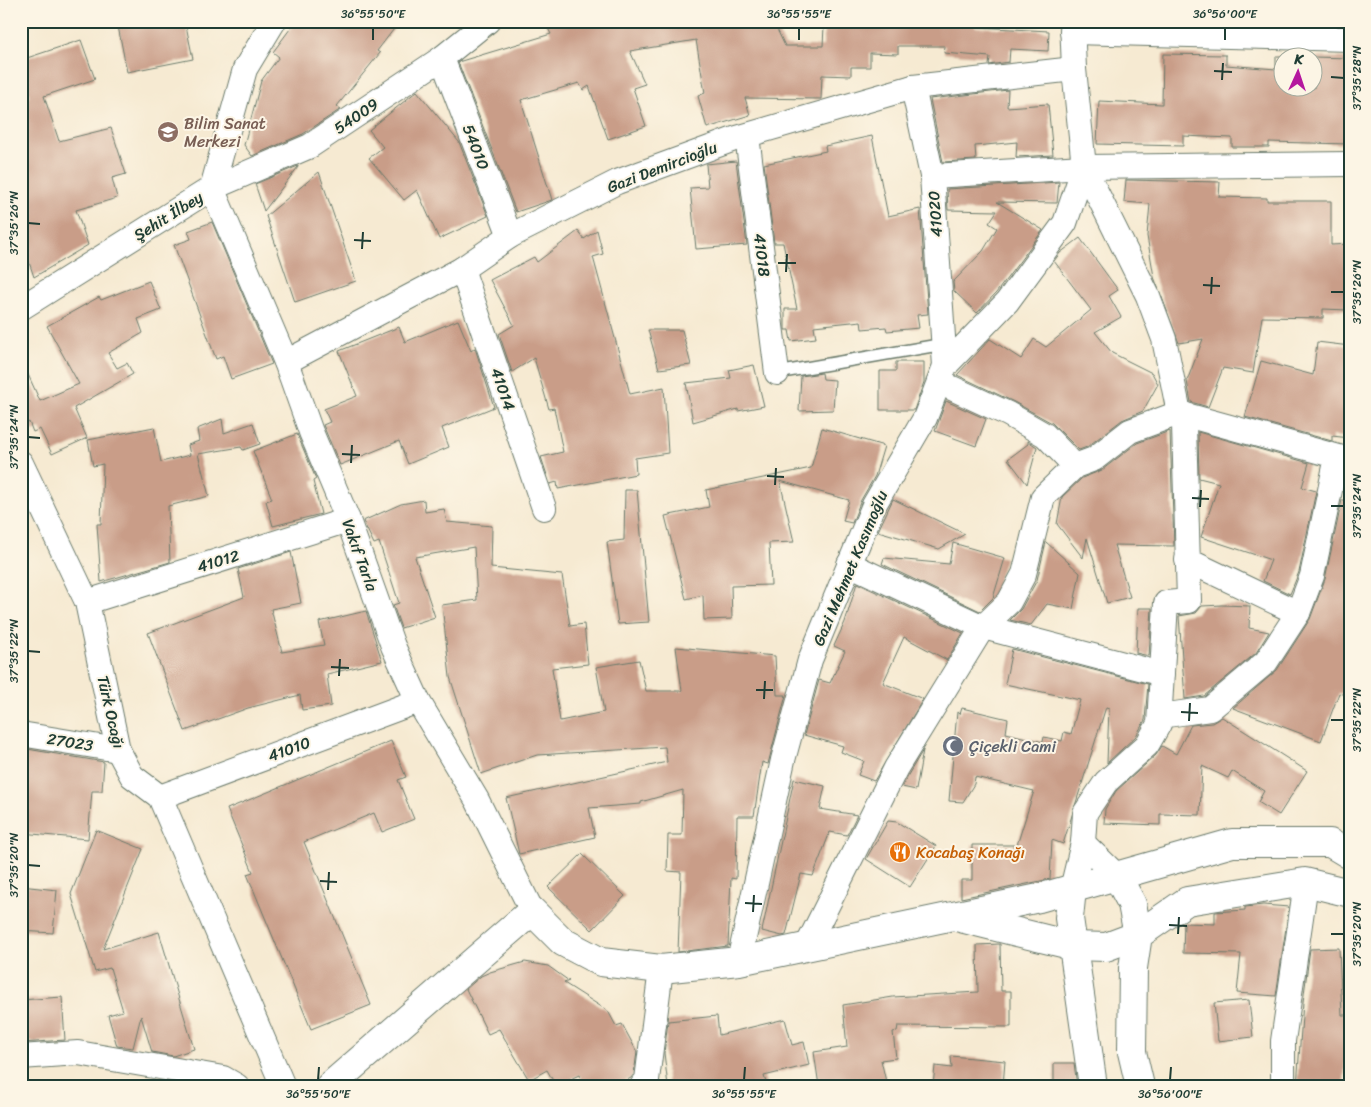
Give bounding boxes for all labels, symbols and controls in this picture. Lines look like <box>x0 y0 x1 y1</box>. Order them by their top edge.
text: 36°55'50"E <box>341 3 406 25</box>
text: 36°55'55"E <box>767 3 832 25</box>
text: 36°56'00"E <box>1193 3 1258 25</box>
text: 37°35'28"N <box>1346 45 1368 110</box>
text: K <box>1293 47 1305 72</box>
north arrow <box>1274 48 1324 98</box>
street label: 54009 <box>327 90 385 142</box>
place label: Bilim Sanat Merkezi <box>184 109 266 156</box>
school or university icon: Bilim Sanat Merkezi <box>156 120 180 144</box>
street label: 54010 <box>454 120 498 174</box>
street label: Gazi Demircioğlu <box>603 132 722 201</box>
street label: Şehit İlbey <box>127 183 209 249</box>
text: 37°35'26"N <box>3 190 25 255</box>
street label: 41020 <box>919 190 951 238</box>
street label: 41018 <box>745 232 779 279</box>
text: 37°35'26"N <box>1346 259 1368 324</box>
street label: 41014 <box>482 364 524 414</box>
text: 37°35'24"N <box>3 404 25 469</box>
text: 37°35'24"N <box>1346 473 1368 538</box>
street label: Gazi Mehmet Kasımoğlu <box>804 485 896 650</box>
street label: Vakıf Tarla <box>334 515 387 596</box>
street label: 41012 <box>193 541 243 581</box>
text: 37°35'22"N <box>3 618 25 683</box>
street label: Türk Ocağı <box>89 673 133 751</box>
text: 37°35'22"N <box>1346 687 1368 752</box>
street label: 27023 <box>45 724 95 760</box>
street label: 41010 <box>263 728 315 770</box>
place label: Çiçekli Cami <box>969 732 1057 761</box>
mosque icon: Çiçekli Cami <box>941 734 965 758</box>
text: 37°35'20"N <box>3 832 25 897</box>
place label: Kocabaş Konağı <box>916 838 1025 867</box>
restaurant icon: Kocabaş Konağı <box>888 840 912 864</box>
text: 37°35'20"N <box>1346 901 1368 966</box>
text: 36°55'50"E <box>286 1083 351 1105</box>
text: 36°55'55"E <box>712 1083 777 1105</box>
text: 36°56'00"E <box>1138 1083 1203 1105</box>

